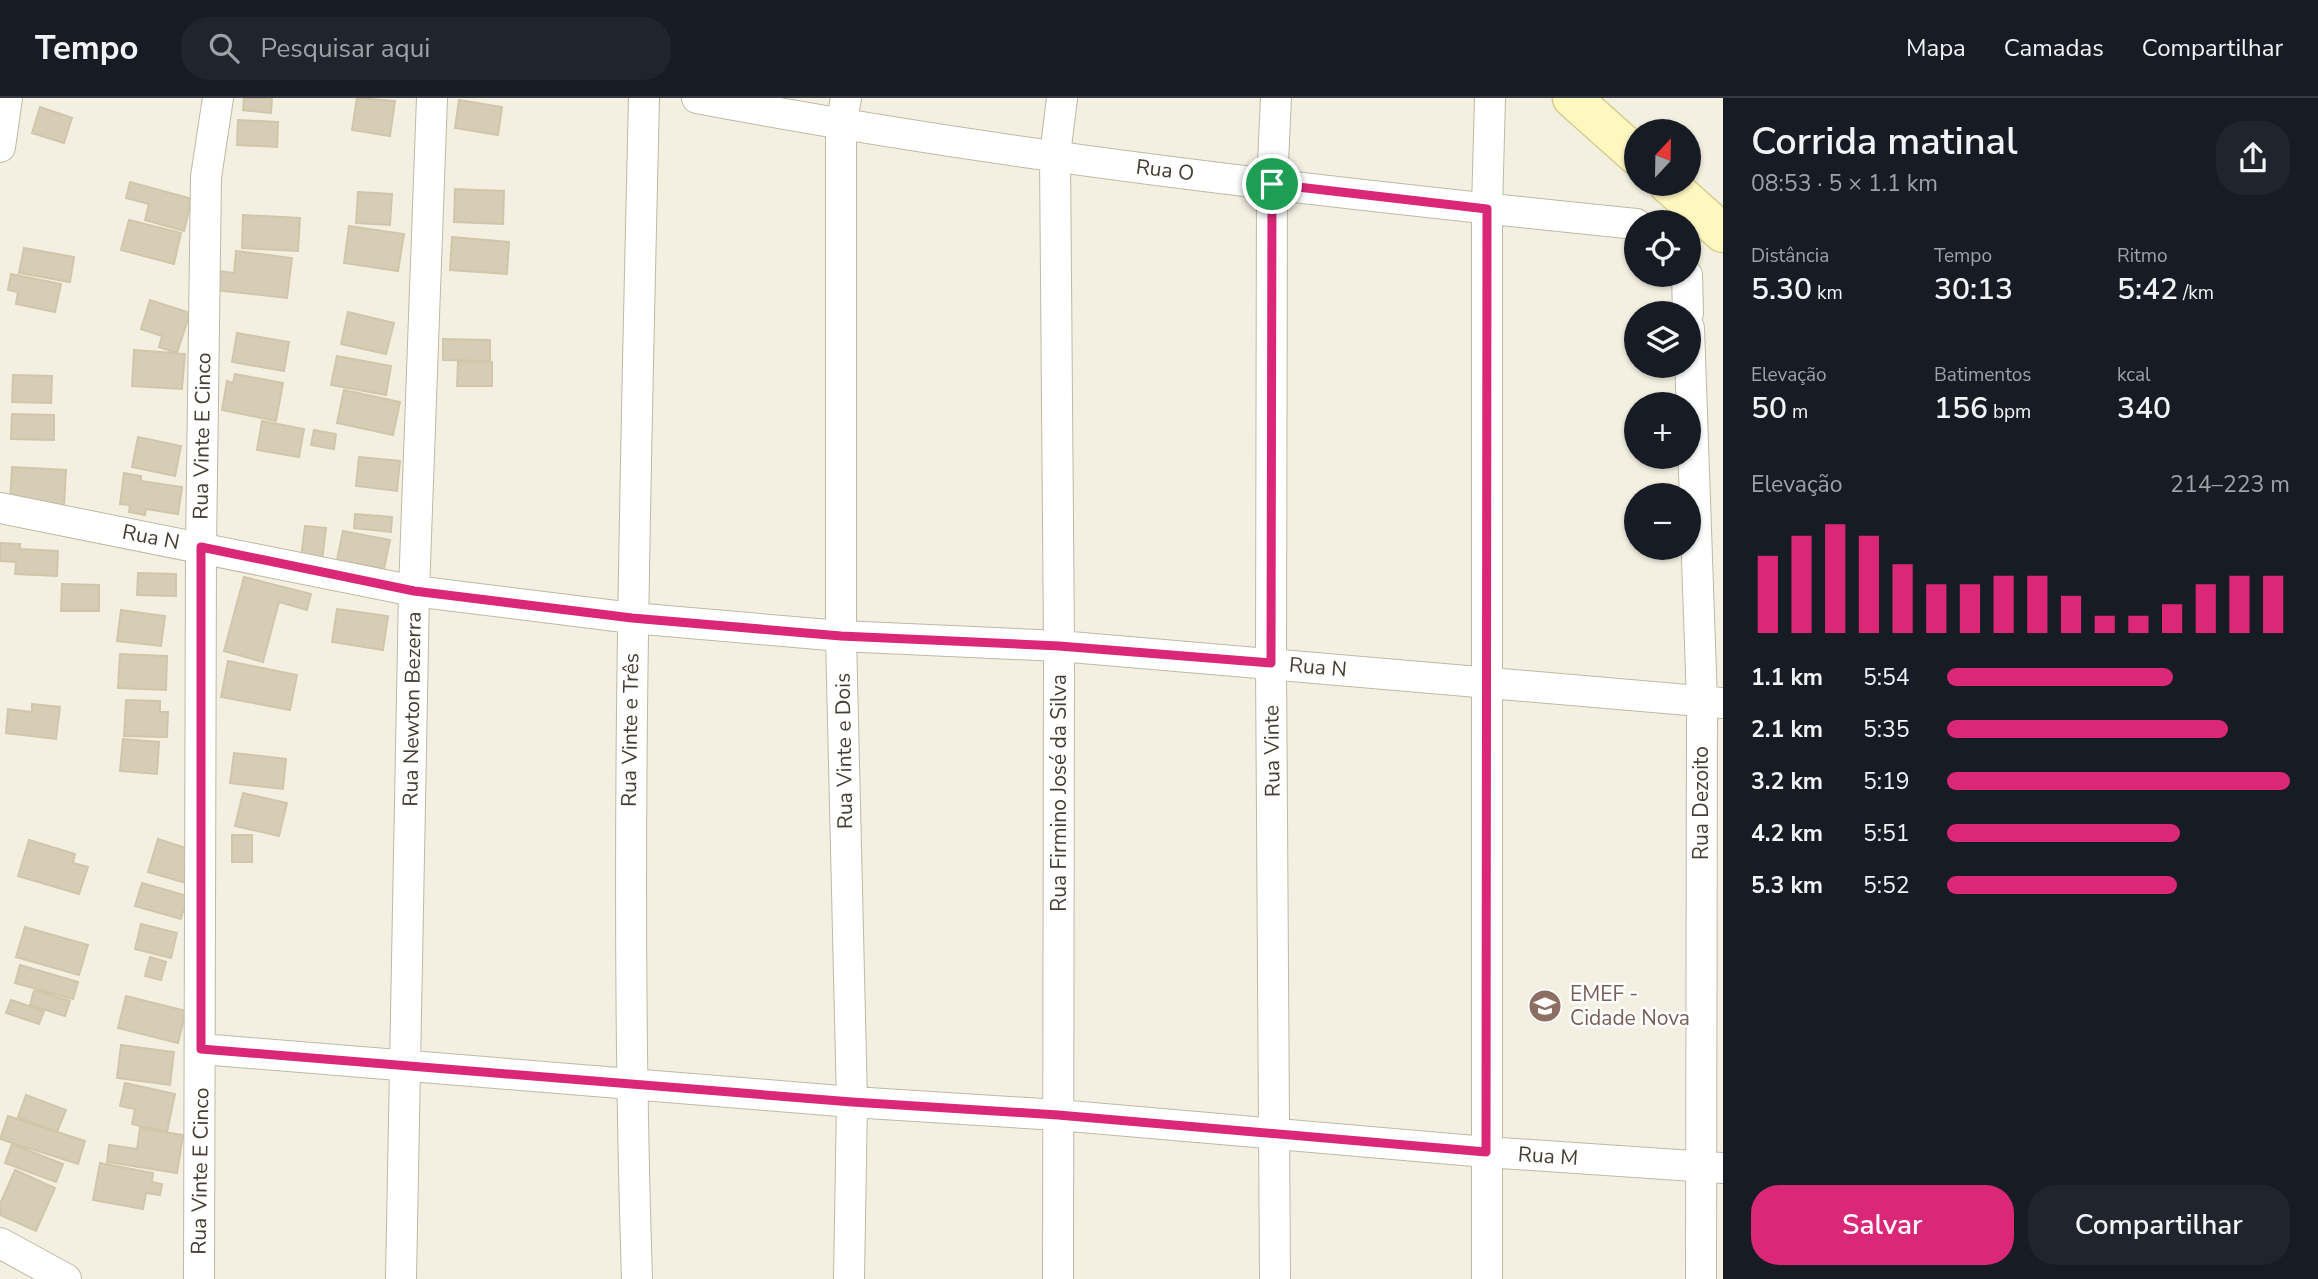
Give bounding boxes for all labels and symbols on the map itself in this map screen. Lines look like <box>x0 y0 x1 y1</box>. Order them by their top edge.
north arrow <box>1624 119 1701 196</box>
street label: Rua O <box>1134 153 1196 187</box>
pin <box>1242 154 1302 214</box>
street label: Rua Vinte E Cinco <box>187 352 217 520</box>
street label: Rua N <box>120 518 182 556</box>
street label: Rua Newton Bezerra <box>396 611 428 807</box>
street label: Rua N <box>1288 651 1348 683</box>
street label: Rua Vinte e Três <box>615 653 645 807</box>
street label: Rua Vinte e Dois <box>829 673 859 829</box>
street label: Rua Firmino José da Silva <box>1045 674 1073 912</box>
street label: Rua Vinte <box>1257 705 1287 797</box>
street label: Rua Dezoito <box>1687 746 1715 860</box>
place label: EMEF - Cidade Nova <box>1570 980 1690 1032</box>
school or university icon: EMEF - Cidade Nova <box>1526 987 1564 1025</box>
street label: Rua Vinte E Cinco <box>185 1087 215 1255</box>
street label: Rua M <box>1517 1140 1579 1172</box>

